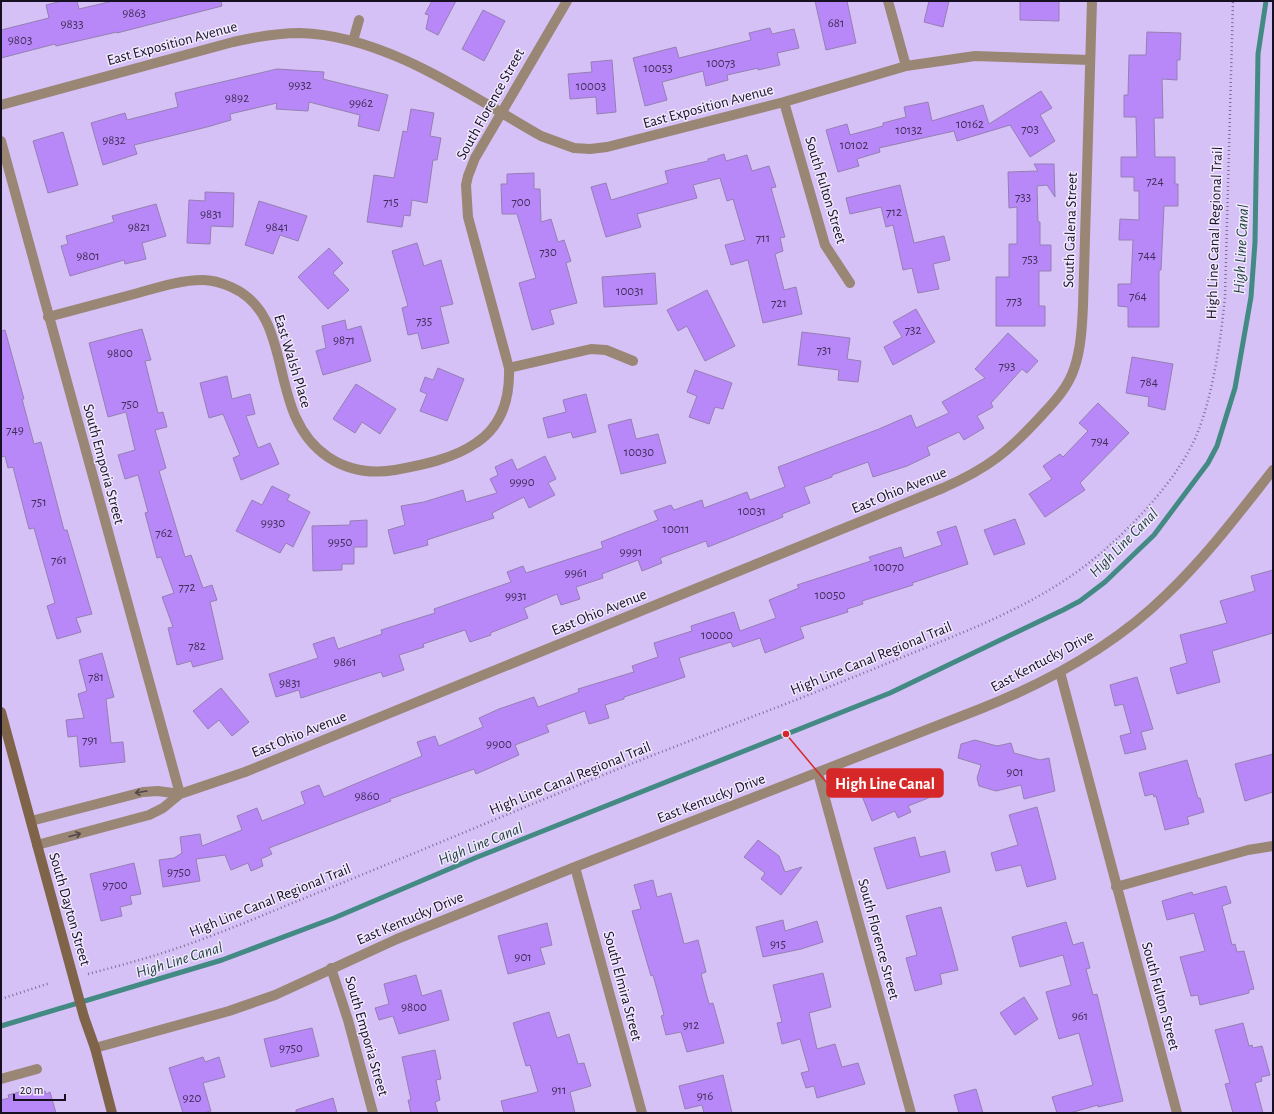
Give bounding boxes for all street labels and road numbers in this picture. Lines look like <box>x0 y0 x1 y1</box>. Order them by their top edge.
street label: East Exposition Avenue <box>105 19 239 68</box>
street label: South Florence Street <box>454 46 527 162</box>
street label: East Exposition Avenue <box>641 82 775 131</box>
street label: South Fulton Street <box>802 135 849 246</box>
street label: High Line Canal Regional Trail <box>1204 146 1225 320</box>
street label: South Galena Street <box>1061 172 1080 288</box>
street label: East Walsh Place <box>271 313 314 410</box>
street label: South Emporia Street <box>80 402 127 526</box>
street label: East Ohio Avenue <box>849 465 949 516</box>
street label: East Ohio Avenue <box>549 587 649 638</box>
street label: High Line Canal Regional Trail <box>788 619 954 698</box>
street label: East Kentucky Drive <box>988 628 1096 695</box>
street label: East Ohio Avenue <box>249 709 349 760</box>
street label: High Line Canal Regional Trail <box>487 739 653 818</box>
street label: East Kentucky Drive <box>655 771 767 826</box>
street label: South Dayton Street <box>46 851 93 968</box>
street label: High Line Canal Regional Trail <box>187 861 353 940</box>
street label: South Florence Street <box>855 877 902 1001</box>
street label: East Kentucky Drive <box>355 889 466 948</box>
street label: South Elmira Street <box>601 930 644 1043</box>
street label: South Fulton Street <box>1139 940 1182 1052</box>
street label: South Emporia Street <box>342 974 391 1098</box>

